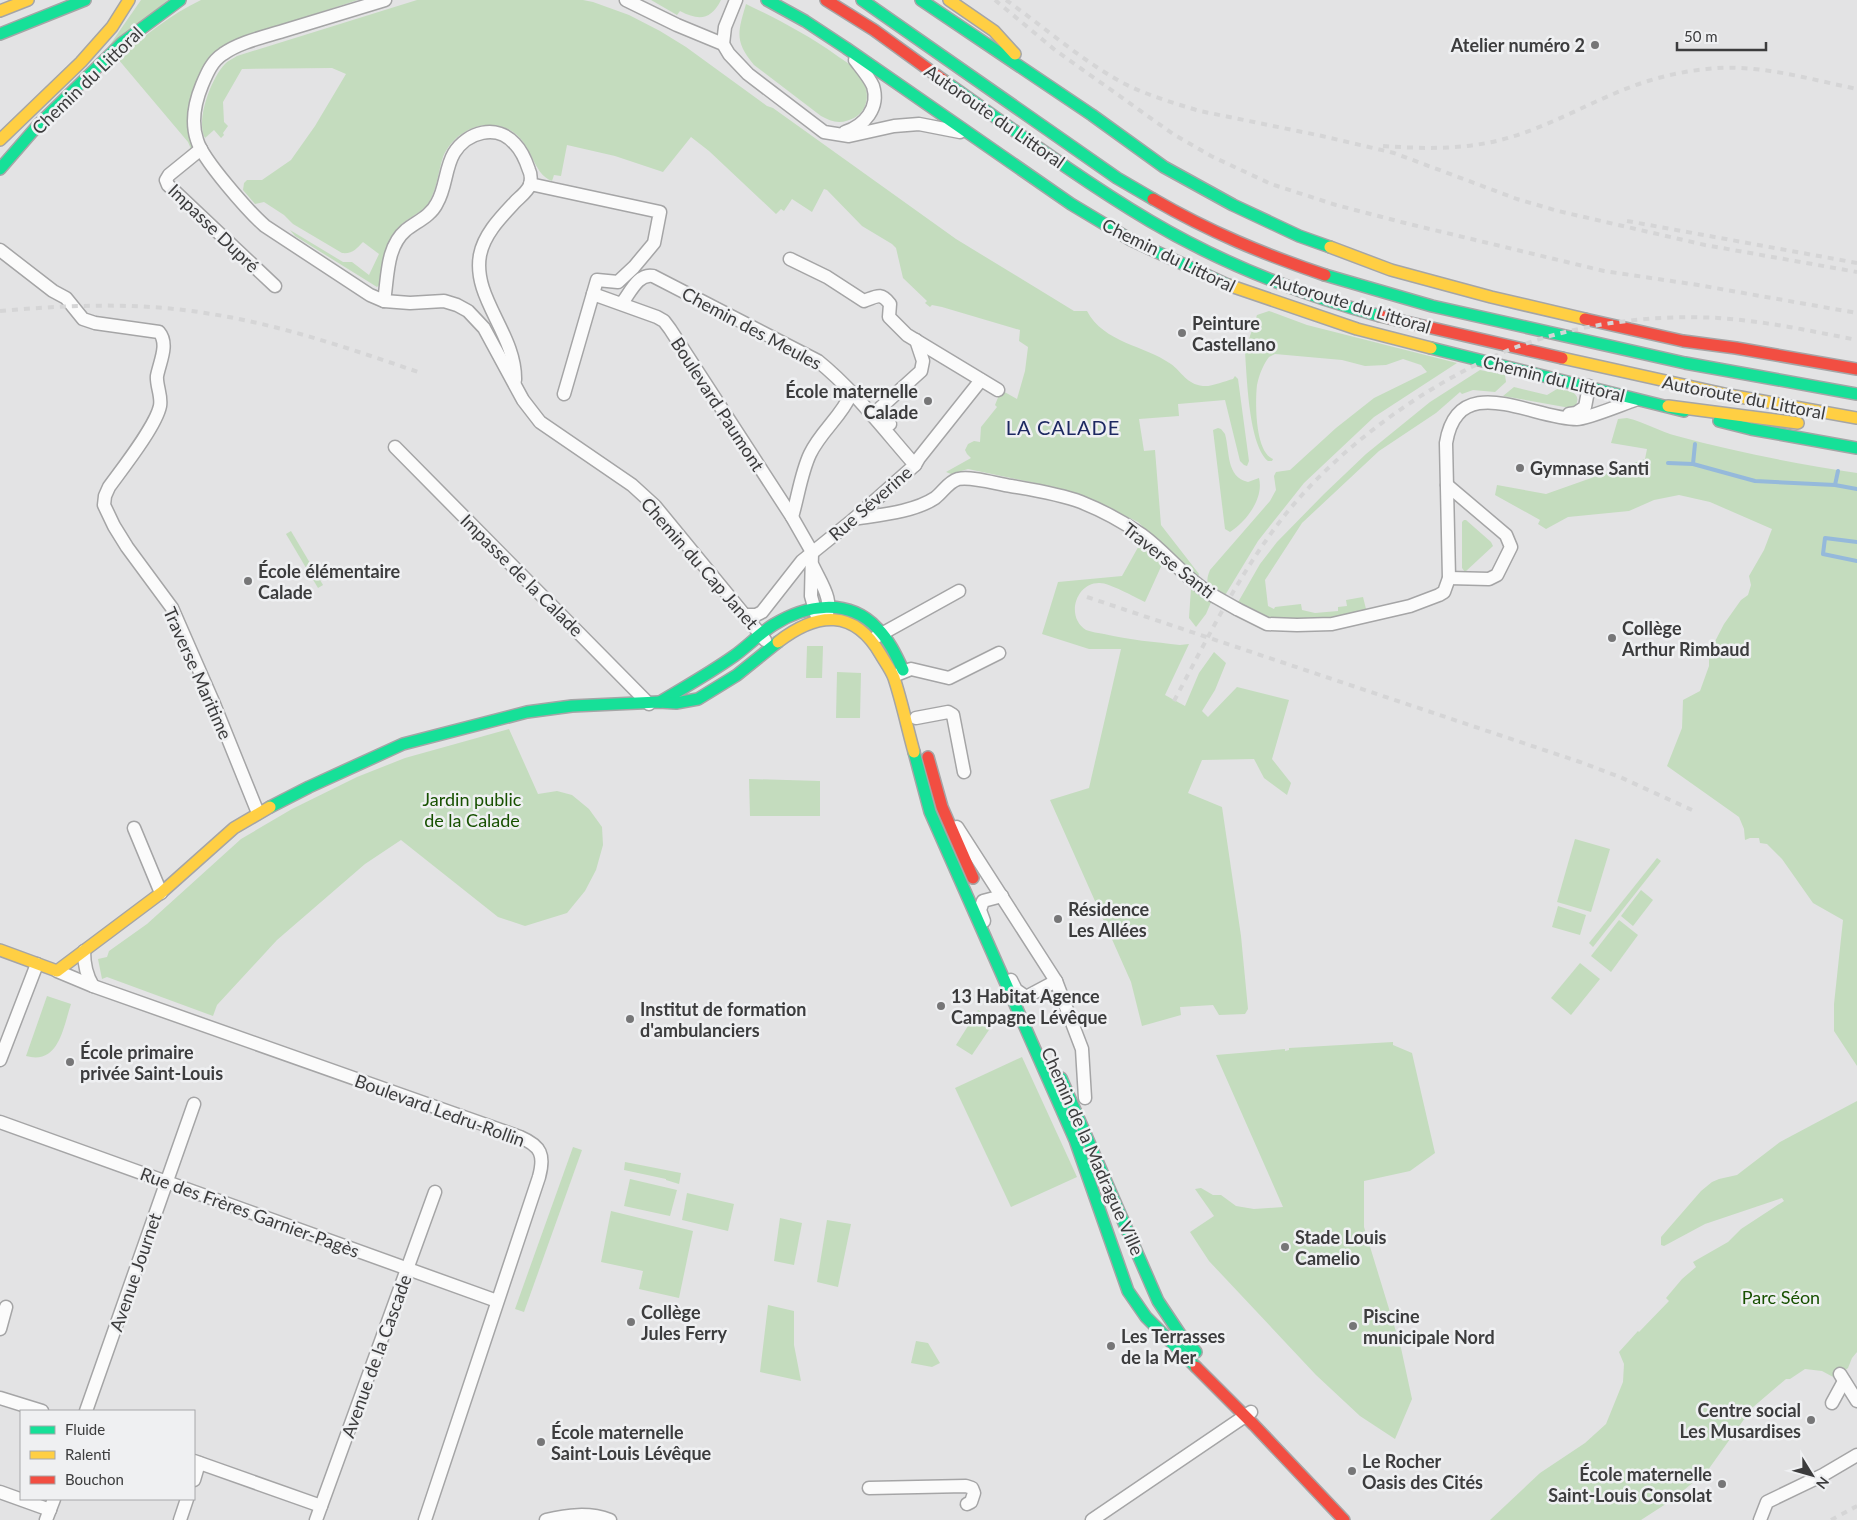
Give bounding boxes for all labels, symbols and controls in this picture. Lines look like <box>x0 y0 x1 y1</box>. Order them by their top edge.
scale bar <box>1677 20 1766 52</box>
street label: Chemin du Littoral <box>27 21 147 139</box>
text: 50 m <box>1684 27 1718 45</box>
place label: Atelier numéro 2 <box>1450 34 1585 56</box>
marker: Atelier numéro 2 <box>1589 39 1601 51</box>
street label: Autoroute du Littoral <box>921 59 1069 173</box>
street label: Impasse Dupré <box>164 179 264 277</box>
street label: Chemin du Littoral <box>1099 213 1239 297</box>
street label: Autoroute du Littoral <box>1268 268 1434 338</box>
street label: Chemin des Meules <box>678 282 826 374</box>
place label: Peinture Castellano <box>1192 312 1276 355</box>
marker: Peinture Castellano <box>1176 327 1188 339</box>
street label: Boulevard Paumont <box>667 333 770 475</box>
street label: Chemin du Littoral <box>1481 350 1627 406</box>
street label: Autoroute du Littoral <box>1660 370 1828 424</box>
place label: École maternelle Calade <box>785 380 918 423</box>
marker: École maternelle Calade <box>922 395 934 407</box>
district label: LA CALADE <box>1006 415 1120 439</box>
place label: Gymnase Santi <box>1530 457 1649 479</box>
street label: Rue Séverine <box>824 461 916 545</box>
marker: Gymnase Santi <box>1514 462 1526 474</box>
street label: Chemin du Cap Janet <box>637 493 764 634</box>
street label: Impasse de la Calade <box>456 509 588 641</box>
street label: Traverse Santi <box>1119 517 1219 603</box>
place label: École élémentaire Calade <box>258 560 401 603</box>
marker: École élémentaire Calade <box>242 575 254 587</box>
street label: Traverse Maritime <box>159 603 237 743</box>
place label: Collège Arthur Rimbaud <box>1621 617 1750 660</box>
marker: Collège Arthur Rimbaud <box>1606 632 1618 644</box>
park label: Jardin public de la Calade <box>423 788 522 831</box>
place label: Résidence Les Allées <box>1068 898 1150 941</box>
marker: Résidence Les Allées <box>1052 913 1064 925</box>
place label: 13 Habitat Agence Campagne Lévêque <box>951 985 1108 1028</box>
place label: Institut de formation d'ambulanciers <box>640 998 806 1041</box>
marker: 13 Habitat Agence Campagne Lévêque <box>935 1000 947 1012</box>
marker: Institut de formation d'ambulanciers <box>624 1013 636 1025</box>
place label: École primaire privée Saint-Louis <box>80 1041 223 1084</box>
street label: Chemin de la Madrague Ville <box>1037 1044 1149 1258</box>
marker: École primaire privée Saint-Louis <box>64 1056 76 1068</box>
street label: Boulevard Ledru-Rollin <box>352 1069 528 1151</box>
street label: Rue des Frères Garnier-Pagès <box>137 1162 363 1262</box>
street label: Avenue Journet <box>104 1209 166 1334</box>
place label: Stade Louis Camelio <box>1295 1226 1386 1269</box>
marker: Stade Louis Camelio <box>1279 1241 1291 1253</box>
street label: Avenue de la Cascade <box>336 1271 416 1441</box>
park label: Parc Séon <box>1742 1286 1820 1308</box>
place label: Collège Jules Ferry <box>641 1301 727 1344</box>
place label: Piscine municipale Nord <box>1363 1305 1495 1348</box>
marker: Collège Jules Ferry <box>625 1316 637 1328</box>
marker: Piscine municipale Nord <box>1347 1320 1359 1332</box>
place label: Les Terrasses de la Mer <box>1121 1325 1225 1368</box>
marker: Les Terrasses de la Mer <box>1105 1340 1117 1352</box>
place label: Centre social Les Musardises <box>1679 1399 1801 1442</box>
legend <box>20 1410 195 1500</box>
marker: Centre social Les Musardises <box>1805 1414 1817 1426</box>
text: Fluide <box>65 1420 105 1438</box>
place label: École maternelle Saint-Louis Lévêque <box>551 1421 712 1464</box>
marker: École maternelle Saint-Louis Lévêque <box>535 1436 547 1448</box>
text: Ralenti <box>65 1445 111 1463</box>
place label: Le Rocher Oasis des Cités <box>1362 1450 1483 1493</box>
north arrow <box>1787 1450 1837 1500</box>
place label: École maternelle Saint-Louis Consolat <box>1548 1463 1712 1506</box>
marker: Le Rocher Oasis des Cités <box>1346 1465 1358 1477</box>
text: Bouchon <box>65 1470 124 1488</box>
text: N <box>1813 1474 1833 1493</box>
marker: École maternelle Saint-Louis Consolat <box>1716 1478 1728 1490</box>

